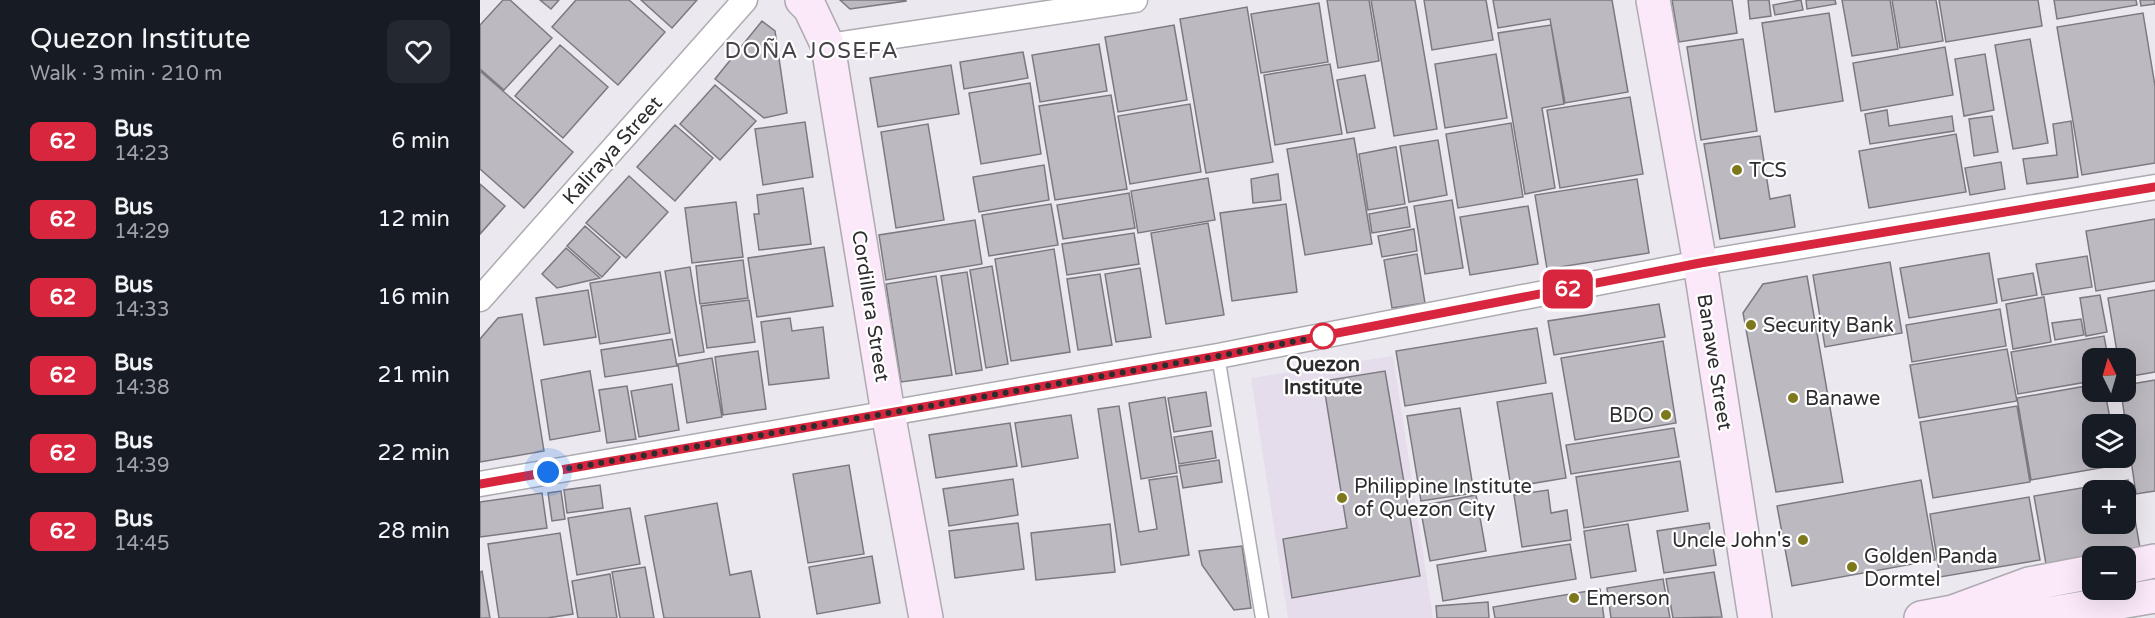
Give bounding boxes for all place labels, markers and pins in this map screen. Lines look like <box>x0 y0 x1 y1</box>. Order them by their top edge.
place label: TCS <box>1749 159 1787 183</box>
marker: TCS <box>1730 163 1744 177</box>
place label: Security Bank <box>1763 314 1894 338</box>
marker: Security Bank <box>1744 318 1758 332</box>
marker: Quezon Institute <box>1310 323 1336 349</box>
place label: Quezon Institute <box>1284 353 1362 400</box>
place label: Banawe <box>1805 387 1880 411</box>
marker: Banawe <box>1786 391 1800 405</box>
place label: BDO <box>1609 404 1654 428</box>
marker: BDO <box>1659 408 1673 422</box>
place label: Philippine Institute of Quezon City <box>1354 475 1532 522</box>
marker: Philippine Institute of Quezon City <box>1335 491 1349 505</box>
place label: Uncle John's <box>1672 529 1791 553</box>
marker: Uncle John's <box>1796 533 1810 547</box>
place label: Golden Panda Dormtel <box>1864 545 1998 592</box>
marker: Golden Panda Dormtel <box>1845 560 1859 574</box>
place label: Emerson <box>1586 587 1670 611</box>
marker: Emerson <box>1567 591 1581 605</box>

